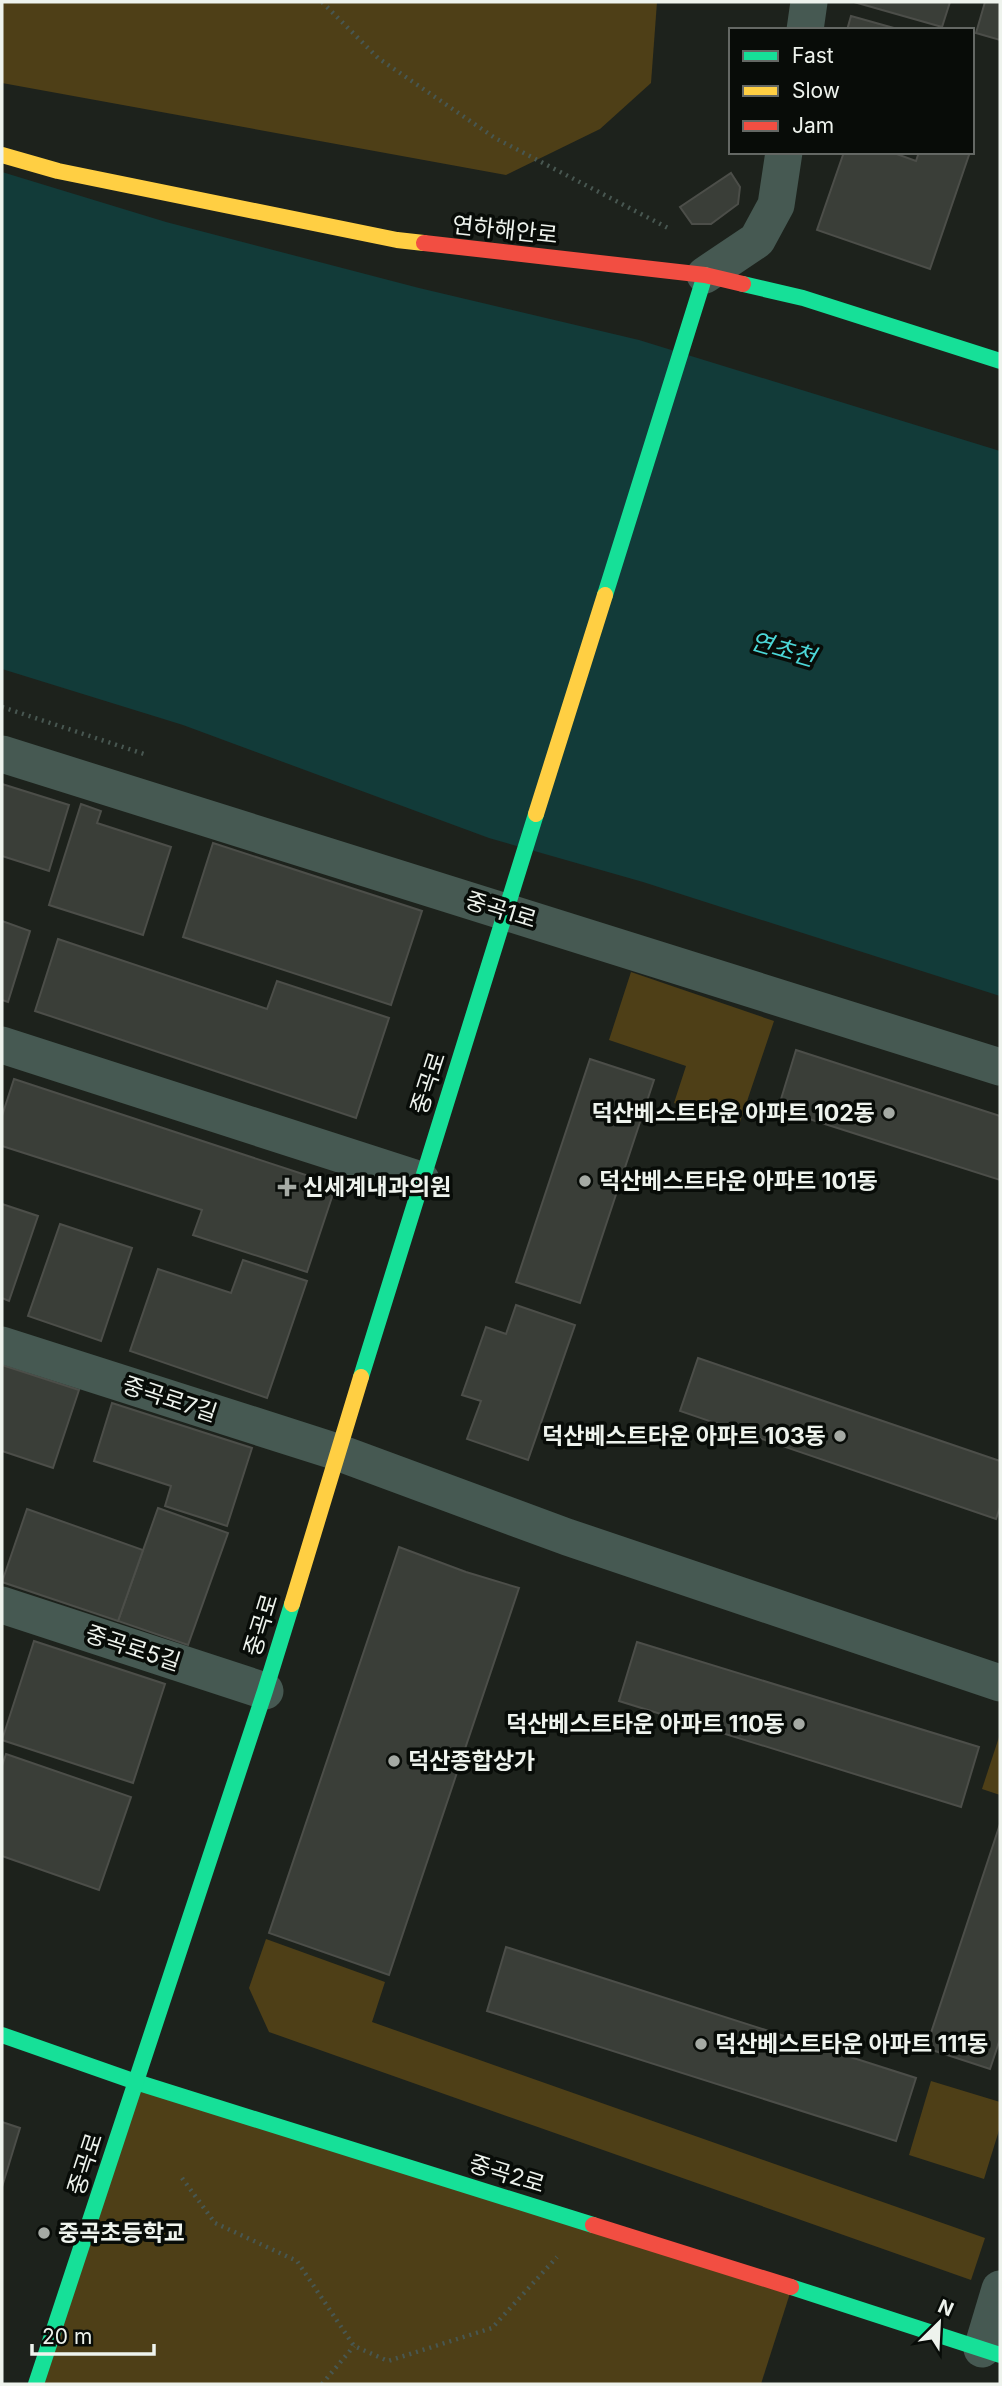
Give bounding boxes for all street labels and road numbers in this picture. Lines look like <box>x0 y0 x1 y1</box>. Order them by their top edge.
street label: 연하해안로 <box>451 211 559 249</box>
street label: 중곡1로 <box>462 886 540 934</box>
street label: 중곡로 <box>405 1048 451 1118</box>
street label: 중곡로7길 <box>119 1371 221 1427</box>
street label: 중곡로 <box>238 1591 284 1659</box>
street label: 중곡로5길 <box>82 1619 184 1677</box>
street label: 중곡로 <box>62 2129 108 2199</box>
street label: 중곡2로 <box>466 2149 548 2199</box>

